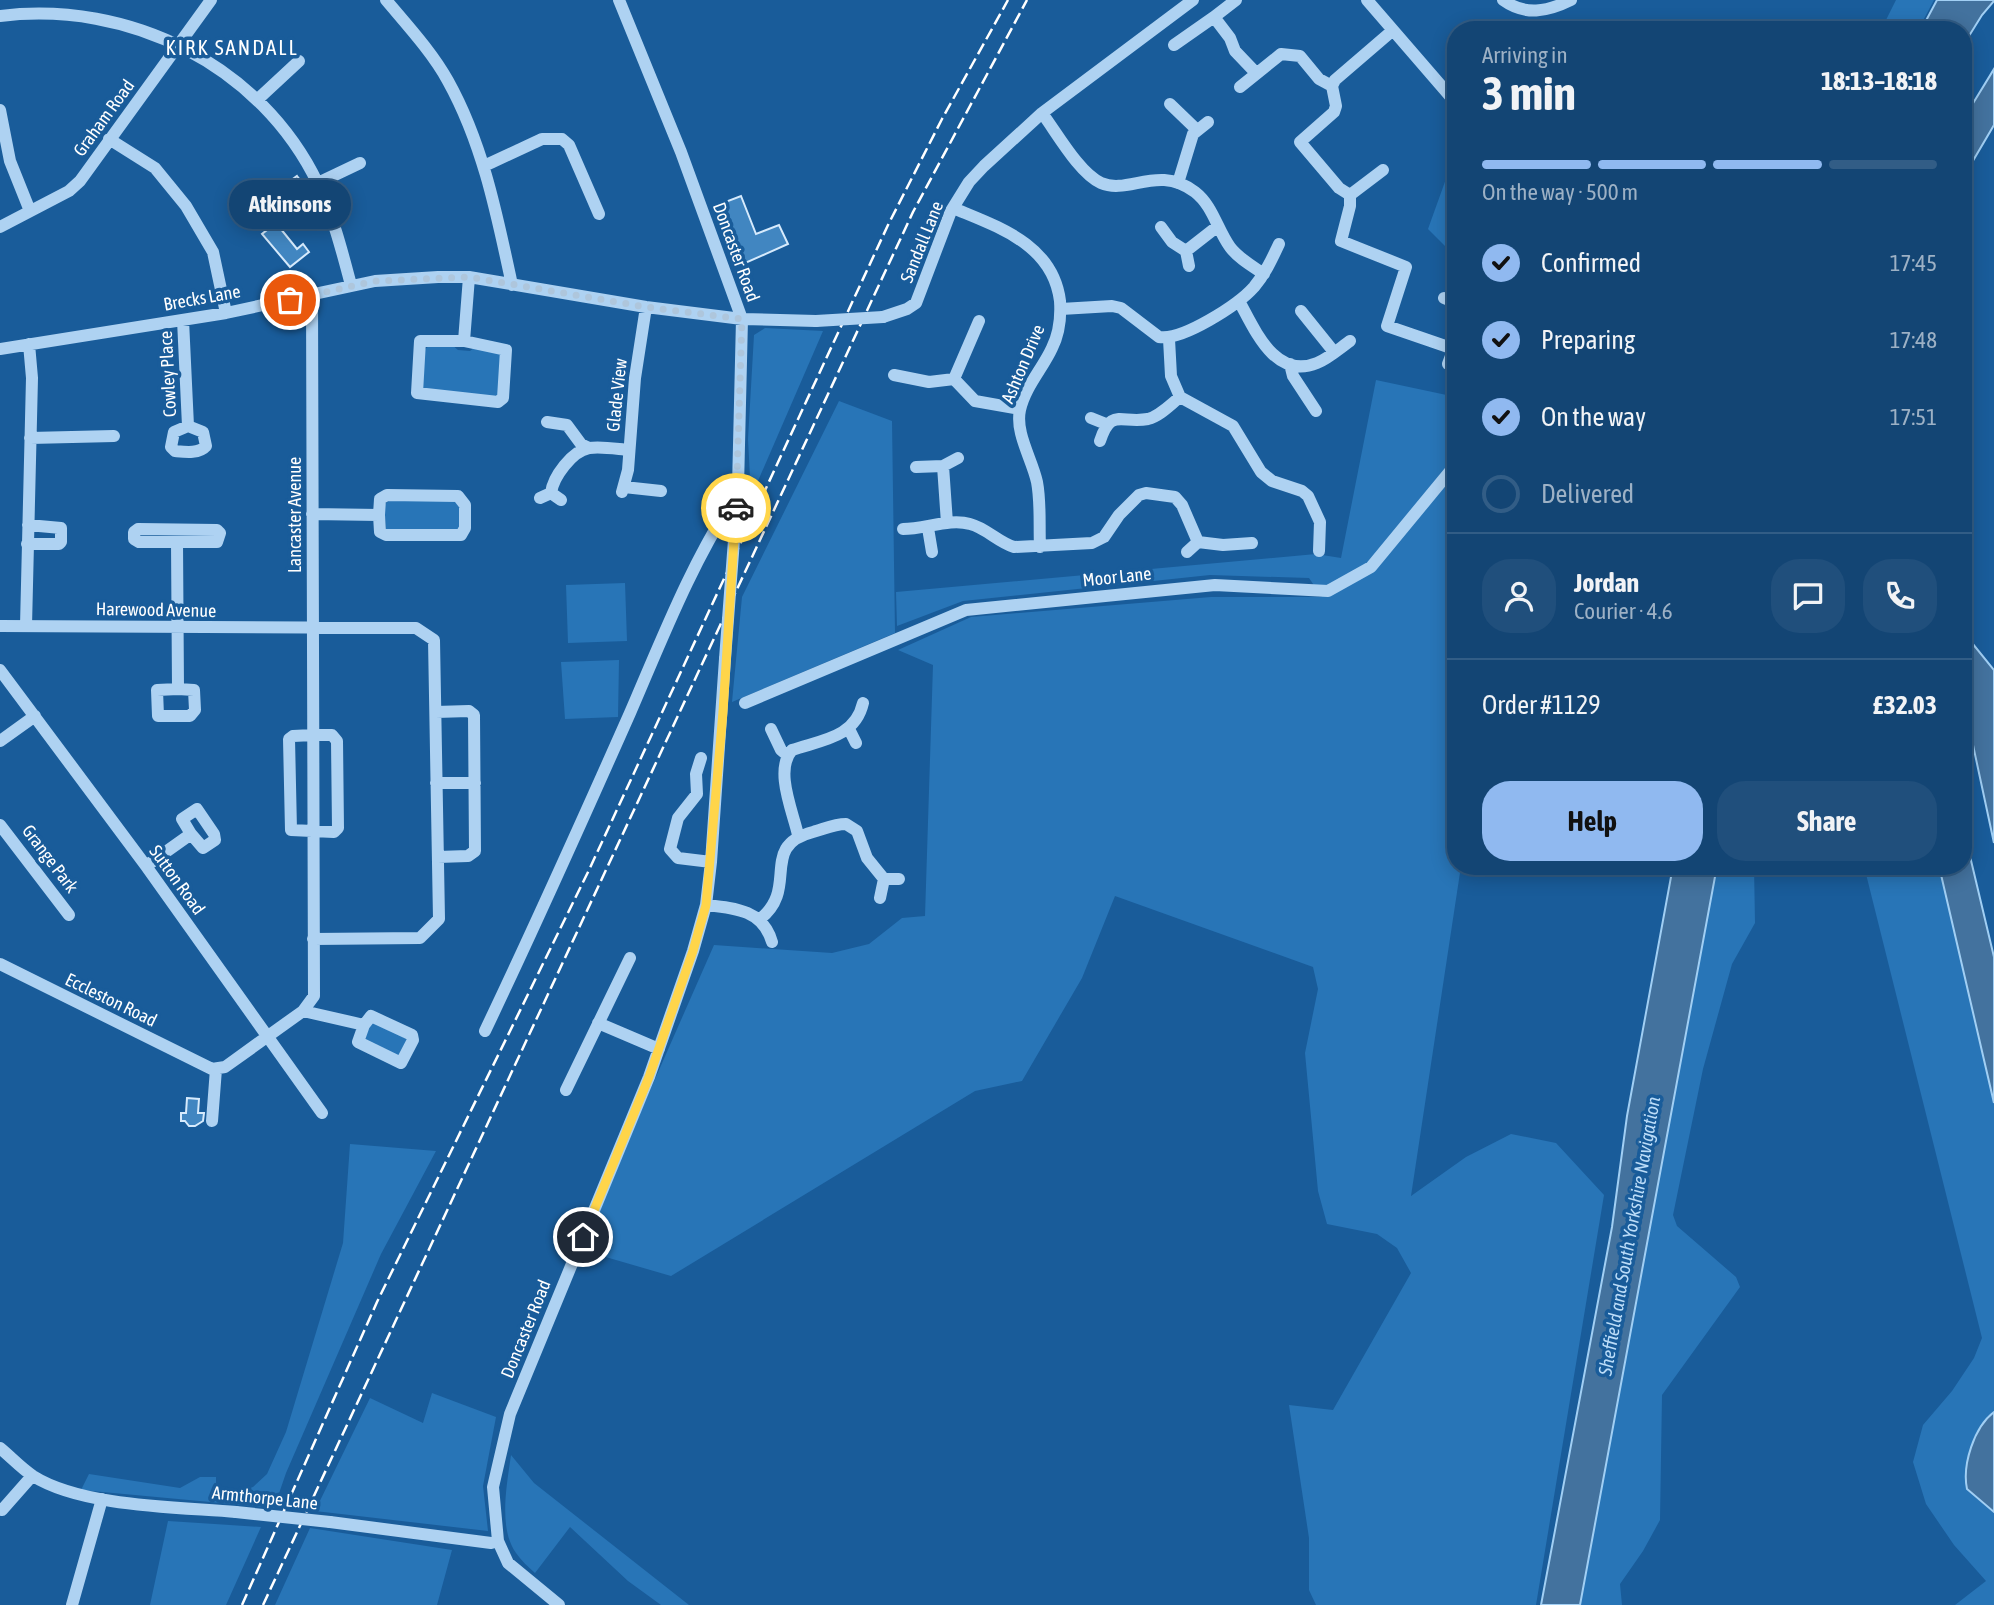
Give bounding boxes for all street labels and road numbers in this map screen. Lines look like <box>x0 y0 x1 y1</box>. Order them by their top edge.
street label: Graham Road <box>69 75 138 160</box>
street label: Sandall Lane <box>896 198 947 286</box>
street label: Doncaster Road <box>709 199 764 304</box>
street label: Brecks Lane <box>162 280 242 315</box>
street label: Ashton Drive <box>997 321 1049 406</box>
street label: Cowley Place <box>155 330 180 418</box>
street label: Glade View <box>602 357 631 433</box>
street label: Lancaster Avenue <box>284 457 305 573</box>
street label: Moor Lane <box>1082 562 1152 591</box>
street label: Harewood Avenue <box>96 598 216 621</box>
street label: Grange Park <box>18 821 83 897</box>
street label: Sutton Road <box>145 841 210 918</box>
street label: Eccleston Road <box>62 968 160 1031</box>
street label: Doncaster Road <box>496 1277 555 1381</box>
street label: Armthorpe Lane <box>211 1482 319 1513</box>

